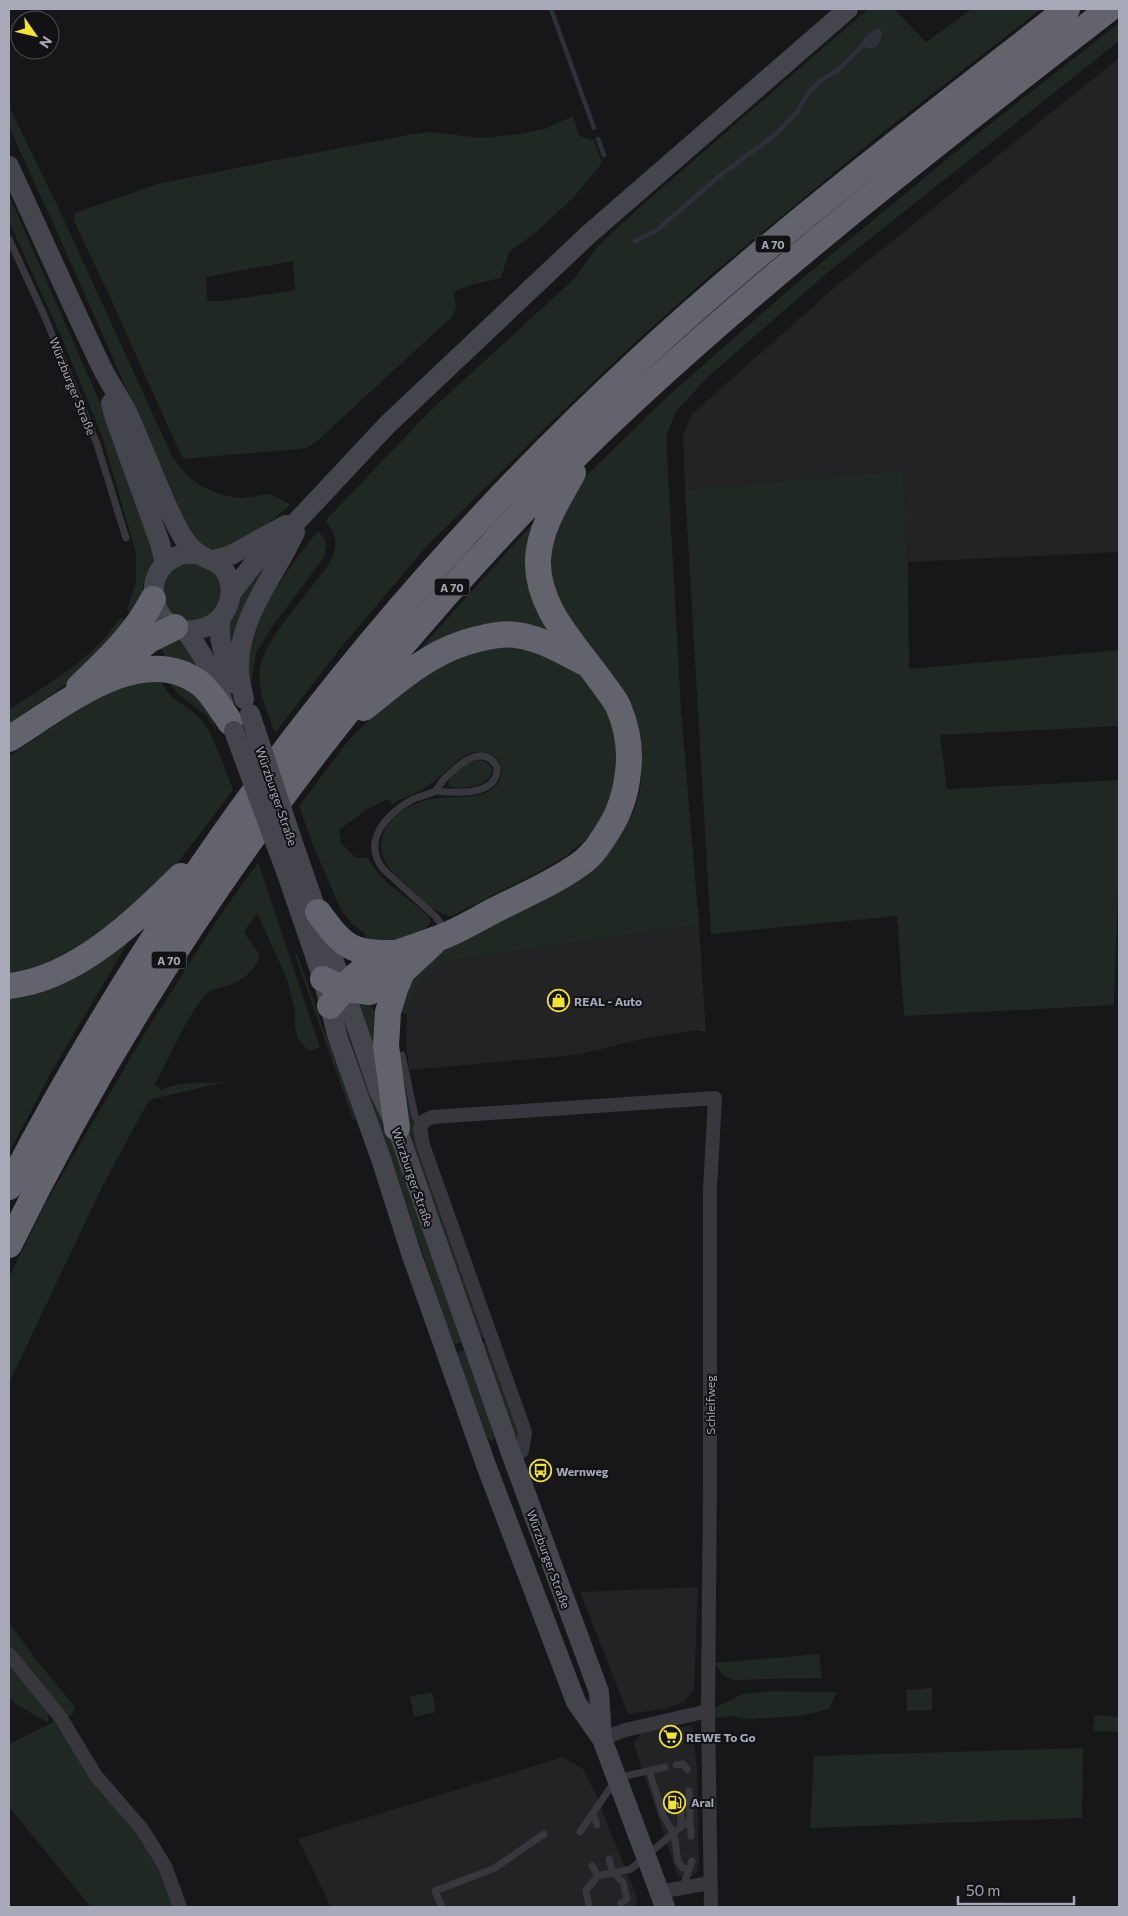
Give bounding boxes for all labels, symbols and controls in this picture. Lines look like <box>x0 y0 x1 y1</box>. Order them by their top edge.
north arrow <box>10 10 60 60</box>
text: N <box>36 33 56 52</box>
road number: A 70 <box>756 235 790 252</box>
street label: Würzburger Straße <box>47 335 99 437</box>
road number: A 70 <box>434 578 470 596</box>
street label: Würzburger Straße <box>253 745 301 847</box>
road number: A 70 <box>152 952 186 968</box>
shop icon: REAL - Auto <box>546 989 570 1013</box>
place label: REAL - Auto <box>574 994 642 1008</box>
street label: Würzburger Straße <box>389 1126 437 1228</box>
street label: Schleifweg <box>703 1375 717 1435</box>
bus stop icon: Wernweg <box>528 1459 552 1483</box>
place label: Wernweg <box>556 1464 609 1478</box>
street label: Würzburger Straße <box>525 1508 573 1610</box>
supermarket icon: REWE To Go <box>658 1725 682 1749</box>
place label: REWE To Go <box>686 1730 756 1744</box>
fuel station icon: Aral <box>663 1790 687 1814</box>
place label: Aral <box>691 1795 714 1809</box>
scale bar <box>958 1874 1074 1906</box>
text: 50 m <box>966 1881 1000 1899</box>

